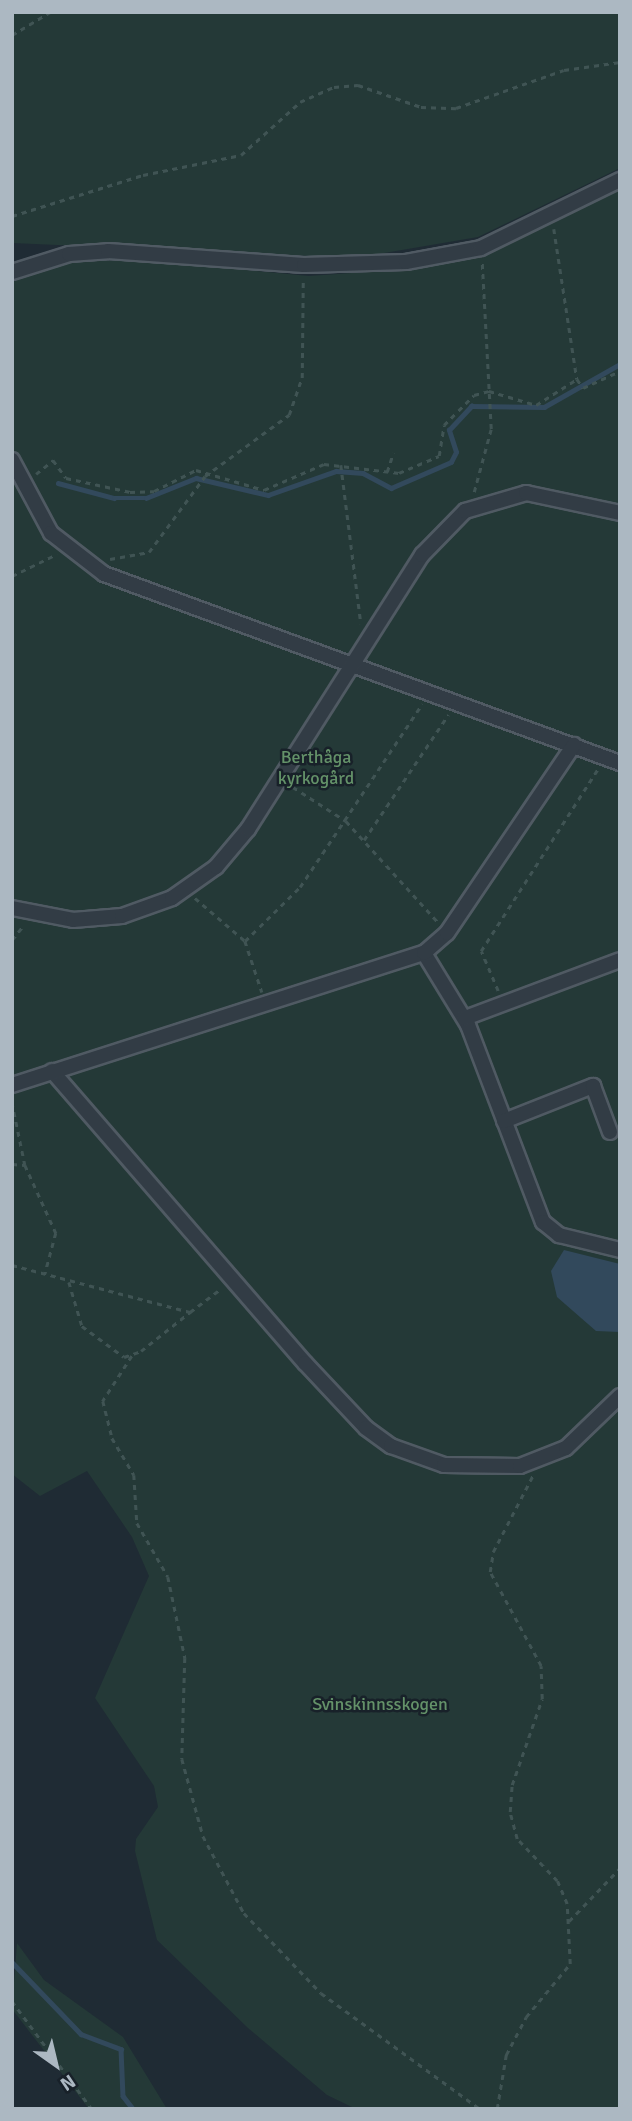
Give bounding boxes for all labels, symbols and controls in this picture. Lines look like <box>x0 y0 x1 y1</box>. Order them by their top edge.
park label: Berthåga kyrkogård <box>278 747 354 790</box>
park label: Svinskinnsskogen <box>312 1693 448 1715</box>
north arrow <box>21 2030 91 2100</box>
text: N <box>56 2069 80 2096</box>

